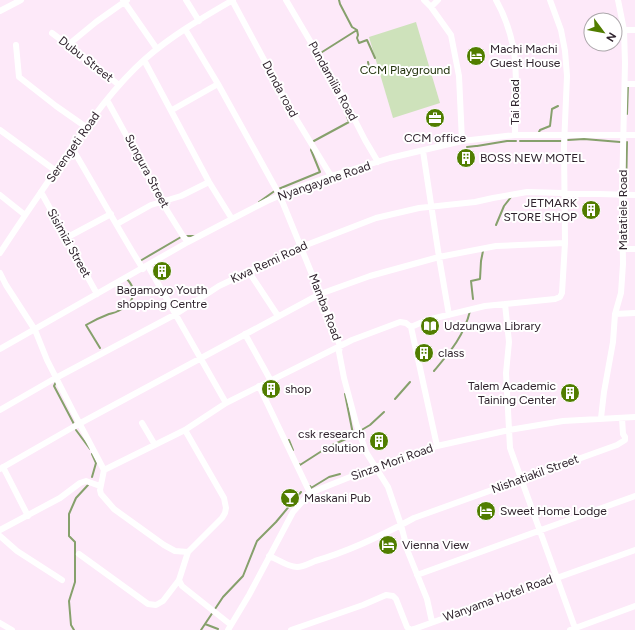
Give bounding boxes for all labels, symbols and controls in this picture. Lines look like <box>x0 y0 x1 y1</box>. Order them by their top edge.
north arrow <box>583 12 623 52</box>
text: N <box>603 30 619 44</box>
street label: Dubu Street <box>56 33 116 85</box>
street label: Pundamilia Road <box>305 39 361 123</box>
place label: Machi Machi Guest House <box>490 42 561 70</box>
hotel icon: Machi Machi Guest House <box>465 45 487 67</box>
street label: Dunda road <box>259 58 301 120</box>
park label: CCM Playground <box>360 63 450 77</box>
street label: Tai Road <box>508 79 522 125</box>
office icon: CCM office <box>424 107 446 129</box>
street label: Serengeti Road <box>44 109 102 185</box>
place label: CCM office <box>404 131 466 145</box>
street label: Sungura Street <box>122 132 172 211</box>
building icon: BOSS NEW MOTEL <box>455 147 477 169</box>
place label: BOSS NEW MOTEL <box>480 151 585 165</box>
street label: Nyangayane Road <box>276 159 372 203</box>
street label: Matatiele Road <box>616 170 630 250</box>
place label: JETMARK STORE SHOP <box>503 196 578 224</box>
building icon: JETMARK STORE SHOP <box>580 199 602 221</box>
street label: Sisimizi Street <box>44 206 94 280</box>
street label: Kwa Remi Road <box>228 238 310 286</box>
building icon: Bagamoyo Youth shopping Centre <box>151 260 173 282</box>
street label: Mamba Road <box>306 272 344 342</box>
place label: Bagamoyo Youth shopping Centre <box>116 283 208 311</box>
library icon: Udzungwa Library <box>419 315 441 337</box>
place label: Udzungwa Library <box>444 319 541 333</box>
building icon: class <box>413 342 435 364</box>
place label: class <box>438 346 465 360</box>
building icon: shop <box>260 378 282 400</box>
place label: Talem Academic Taining Center <box>468 379 556 407</box>
place label: shop <box>285 382 311 396</box>
building icon: Talem Academic Taining Center <box>559 382 581 404</box>
place label: csk research solution <box>298 427 365 455</box>
building icon: csk research solution <box>368 430 390 452</box>
street label: Sinza Mori Road <box>349 441 435 483</box>
street label: Nishatiakil Street <box>490 452 581 496</box>
bar icon: Maskani Pub <box>279 487 301 509</box>
place label: Maskani Pub <box>304 491 371 505</box>
hotel icon: Sweet Home Lodge <box>475 500 497 522</box>
place label: Sweet Home Lodge <box>500 504 607 518</box>
hotel icon: Vienna View <box>377 534 399 556</box>
place label: Vienna View <box>402 538 470 552</box>
street label: Wanyama Hotel Road <box>441 572 555 624</box>

